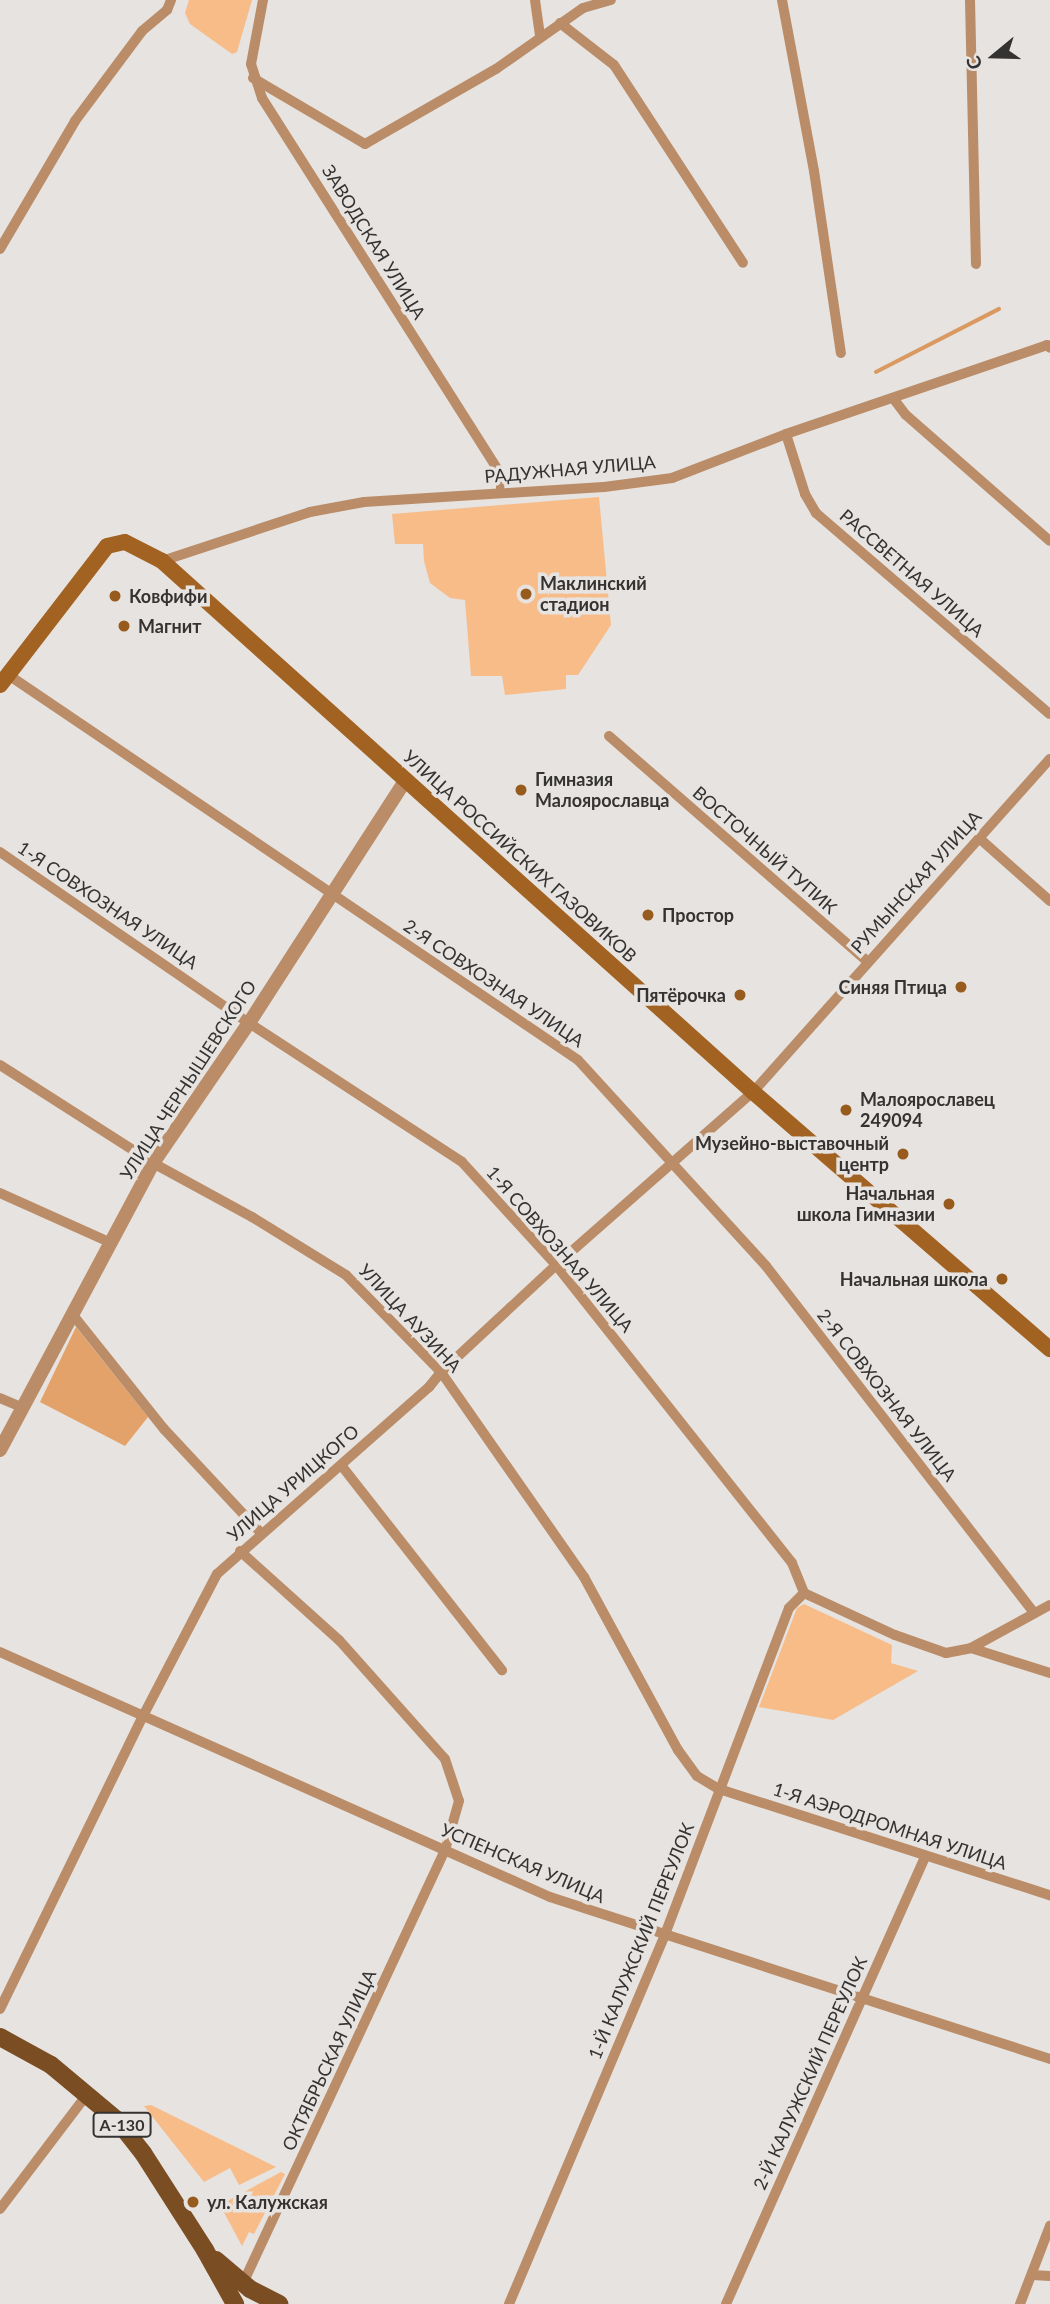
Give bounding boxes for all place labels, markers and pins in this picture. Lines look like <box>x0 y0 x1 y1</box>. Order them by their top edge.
place label: Маклинский стадион <box>540 573 647 616</box>
place label: Ковфифи <box>129 585 208 607</box>
marker: Маклинский стадион <box>518 586 534 602</box>
marker: Ковфифи <box>107 588 123 604</box>
place label: Магнит <box>138 615 201 637</box>
marker: Магнит <box>116 618 132 634</box>
place label: Гимназия Малоярославца <box>535 769 669 812</box>
marker: Гимназия Малоярославца <box>513 782 529 798</box>
place label: Простор <box>662 904 734 926</box>
marker: Простор <box>640 907 656 923</box>
place label: Синяя Птица <box>839 976 947 998</box>
marker: Синяя Птица <box>953 979 969 995</box>
place label: Пятёрочка <box>636 984 726 1006</box>
marker: Пятёрочка <box>732 987 748 1003</box>
place label: Малоярославец 249094 <box>860 1089 995 1132</box>
marker: Малоярославец 249094 <box>838 1102 854 1118</box>
place label: Музейно-выставочный центр <box>695 1133 889 1176</box>
marker: Музейно-выставочный центр <box>895 1146 911 1162</box>
place label: Начальная школа Гимназии <box>797 1183 935 1226</box>
marker: Начальная школа Гимназии <box>941 1196 957 1212</box>
place label: Начальная школа <box>840 1268 988 1290</box>
marker: Начальная школа <box>994 1271 1010 1287</box>
place label: ул. Калужская <box>207 2191 328 2213</box>
marker: ул. Калужская <box>185 2194 201 2210</box>

